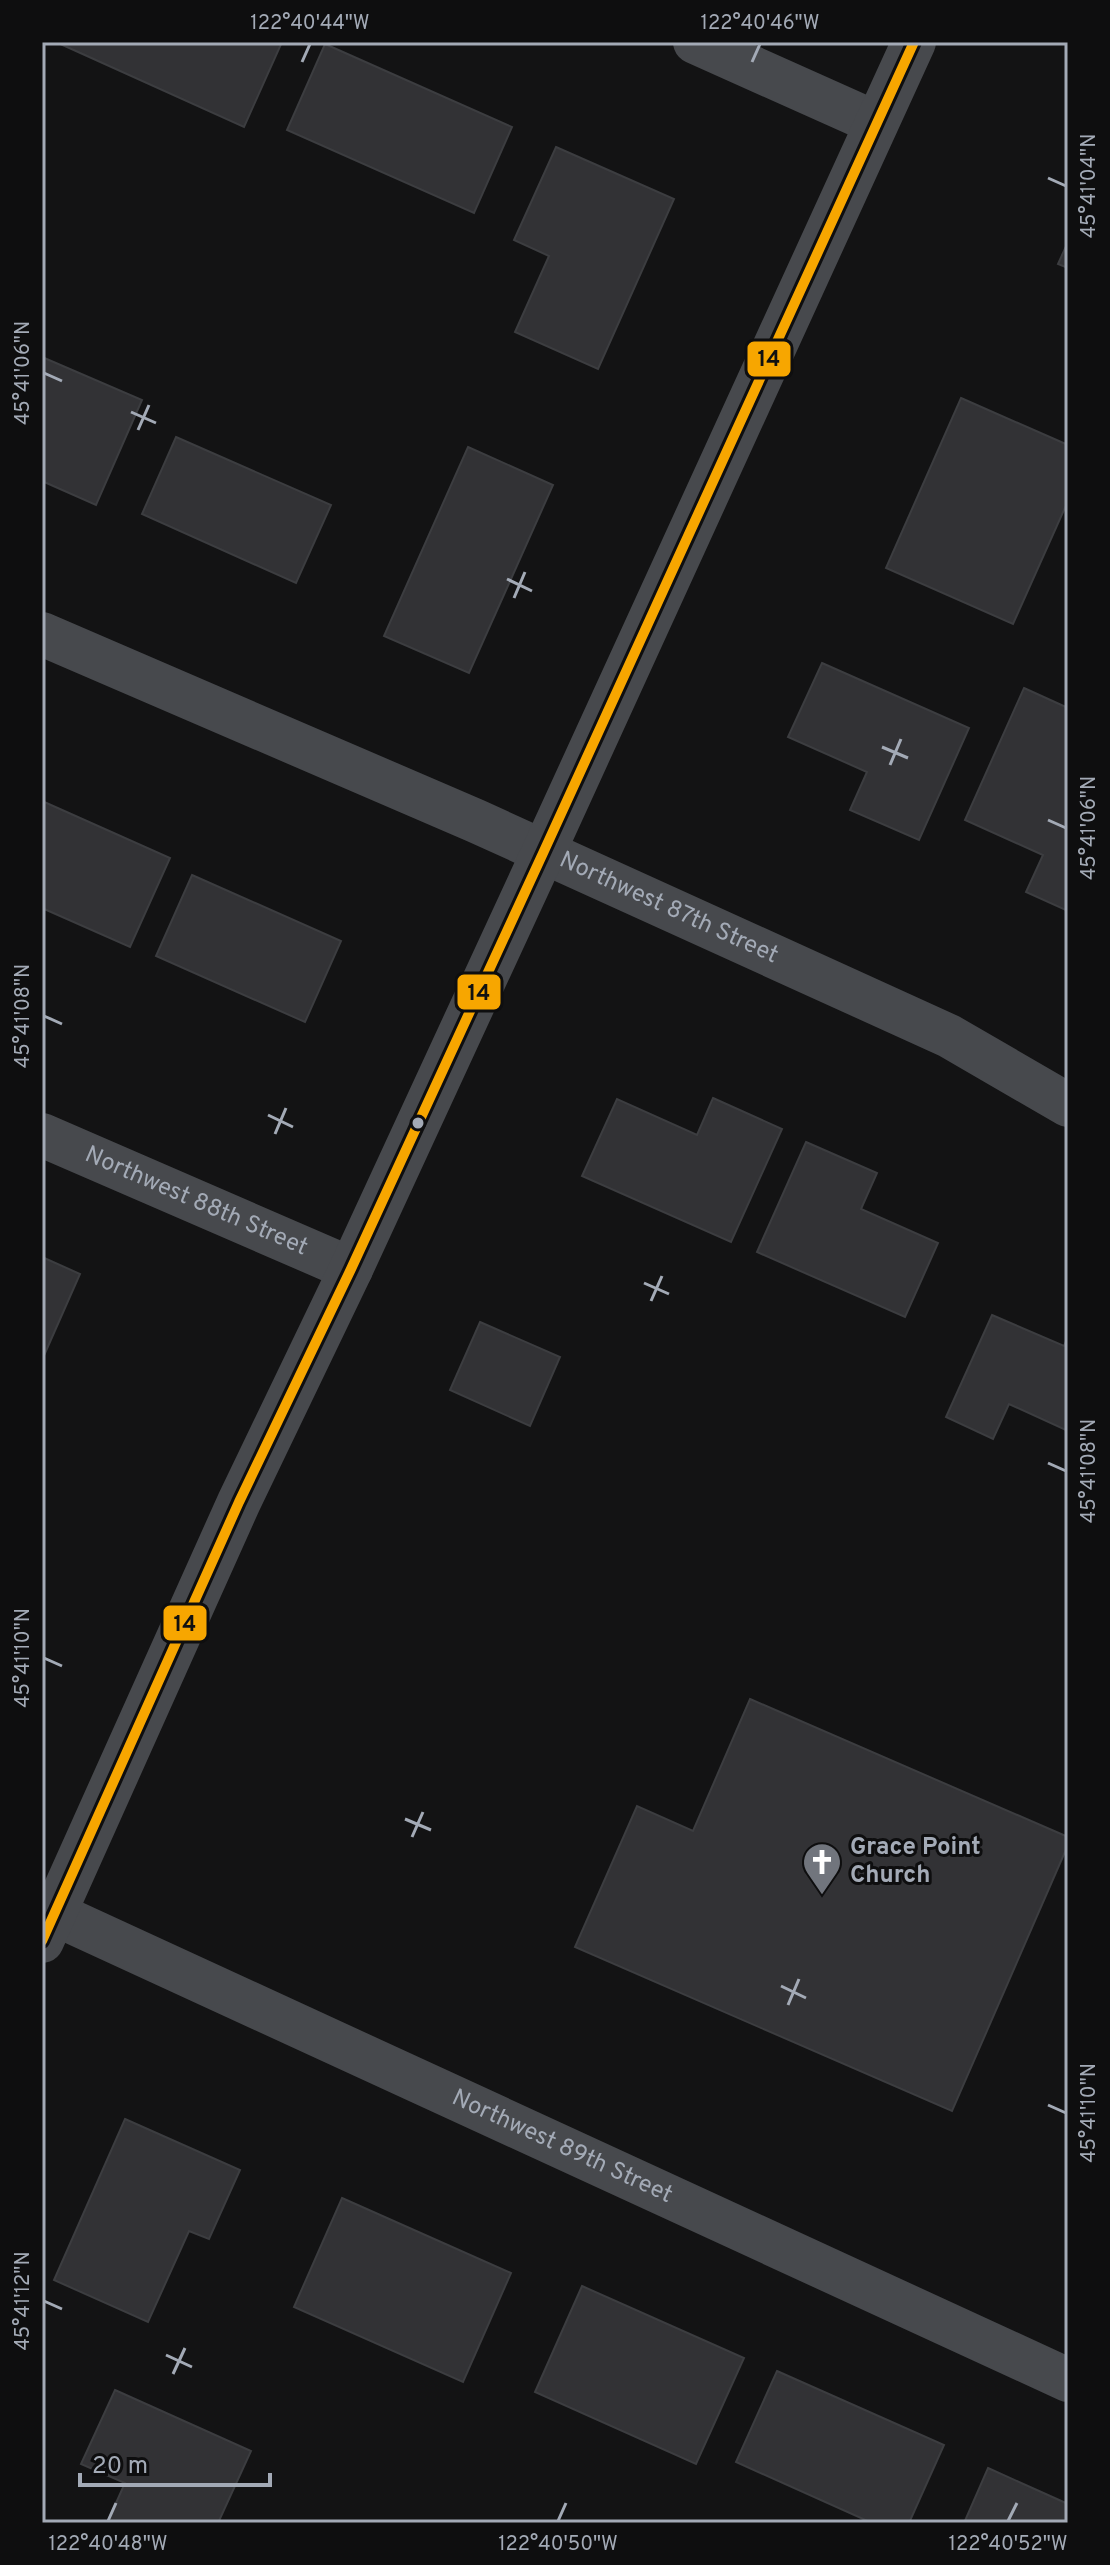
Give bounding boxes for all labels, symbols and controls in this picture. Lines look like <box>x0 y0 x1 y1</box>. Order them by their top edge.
text: 122°40'44"W <box>250 11 370 37</box>
text: 122°40'46"W <box>701 11 819 37</box>
text: 45°41'04"N <box>1077 134 1103 238</box>
text: 45°41'06"N <box>11 321 37 425</box>
line badge: 14 <box>746 340 792 378</box>
text: 14 <box>758 347 780 374</box>
text: 45°41'06"N <box>1077 776 1103 880</box>
street label: Northwest 87th Street <box>554 846 783 971</box>
text: 45°41'08"N <box>11 964 37 1068</box>
line badge: 14 <box>456 973 502 1011</box>
text: 14 <box>468 981 490 1008</box>
unlabelled marker <box>410 1115 426 1131</box>
street label: Northwest 88th Street <box>80 1140 312 1263</box>
text: 45°41'08"N <box>1077 1419 1103 1523</box>
line badge: 14 <box>162 1604 208 1642</box>
text: 45°41'10"N <box>11 1608 37 1708</box>
text: 14 <box>174 1612 196 1639</box>
place label: Grace Point Church <box>850 1833 981 1891</box>
church icon: Grace Point Church <box>801 1841 843 1896</box>
text: 45°41'10"N <box>1077 2063 1103 2163</box>
street label: Northwest 89th Street <box>447 2083 677 2211</box>
text: 45°41'12"N <box>11 2251 37 2351</box>
scale bar <box>80 2437 270 2487</box>
text: 20 m <box>92 2452 148 2482</box>
text: 122°40'48"W <box>48 2532 168 2558</box>
text: 122°40'50"W <box>498 2532 618 2558</box>
text: 122°40'52"W <box>948 2532 1068 2558</box>

